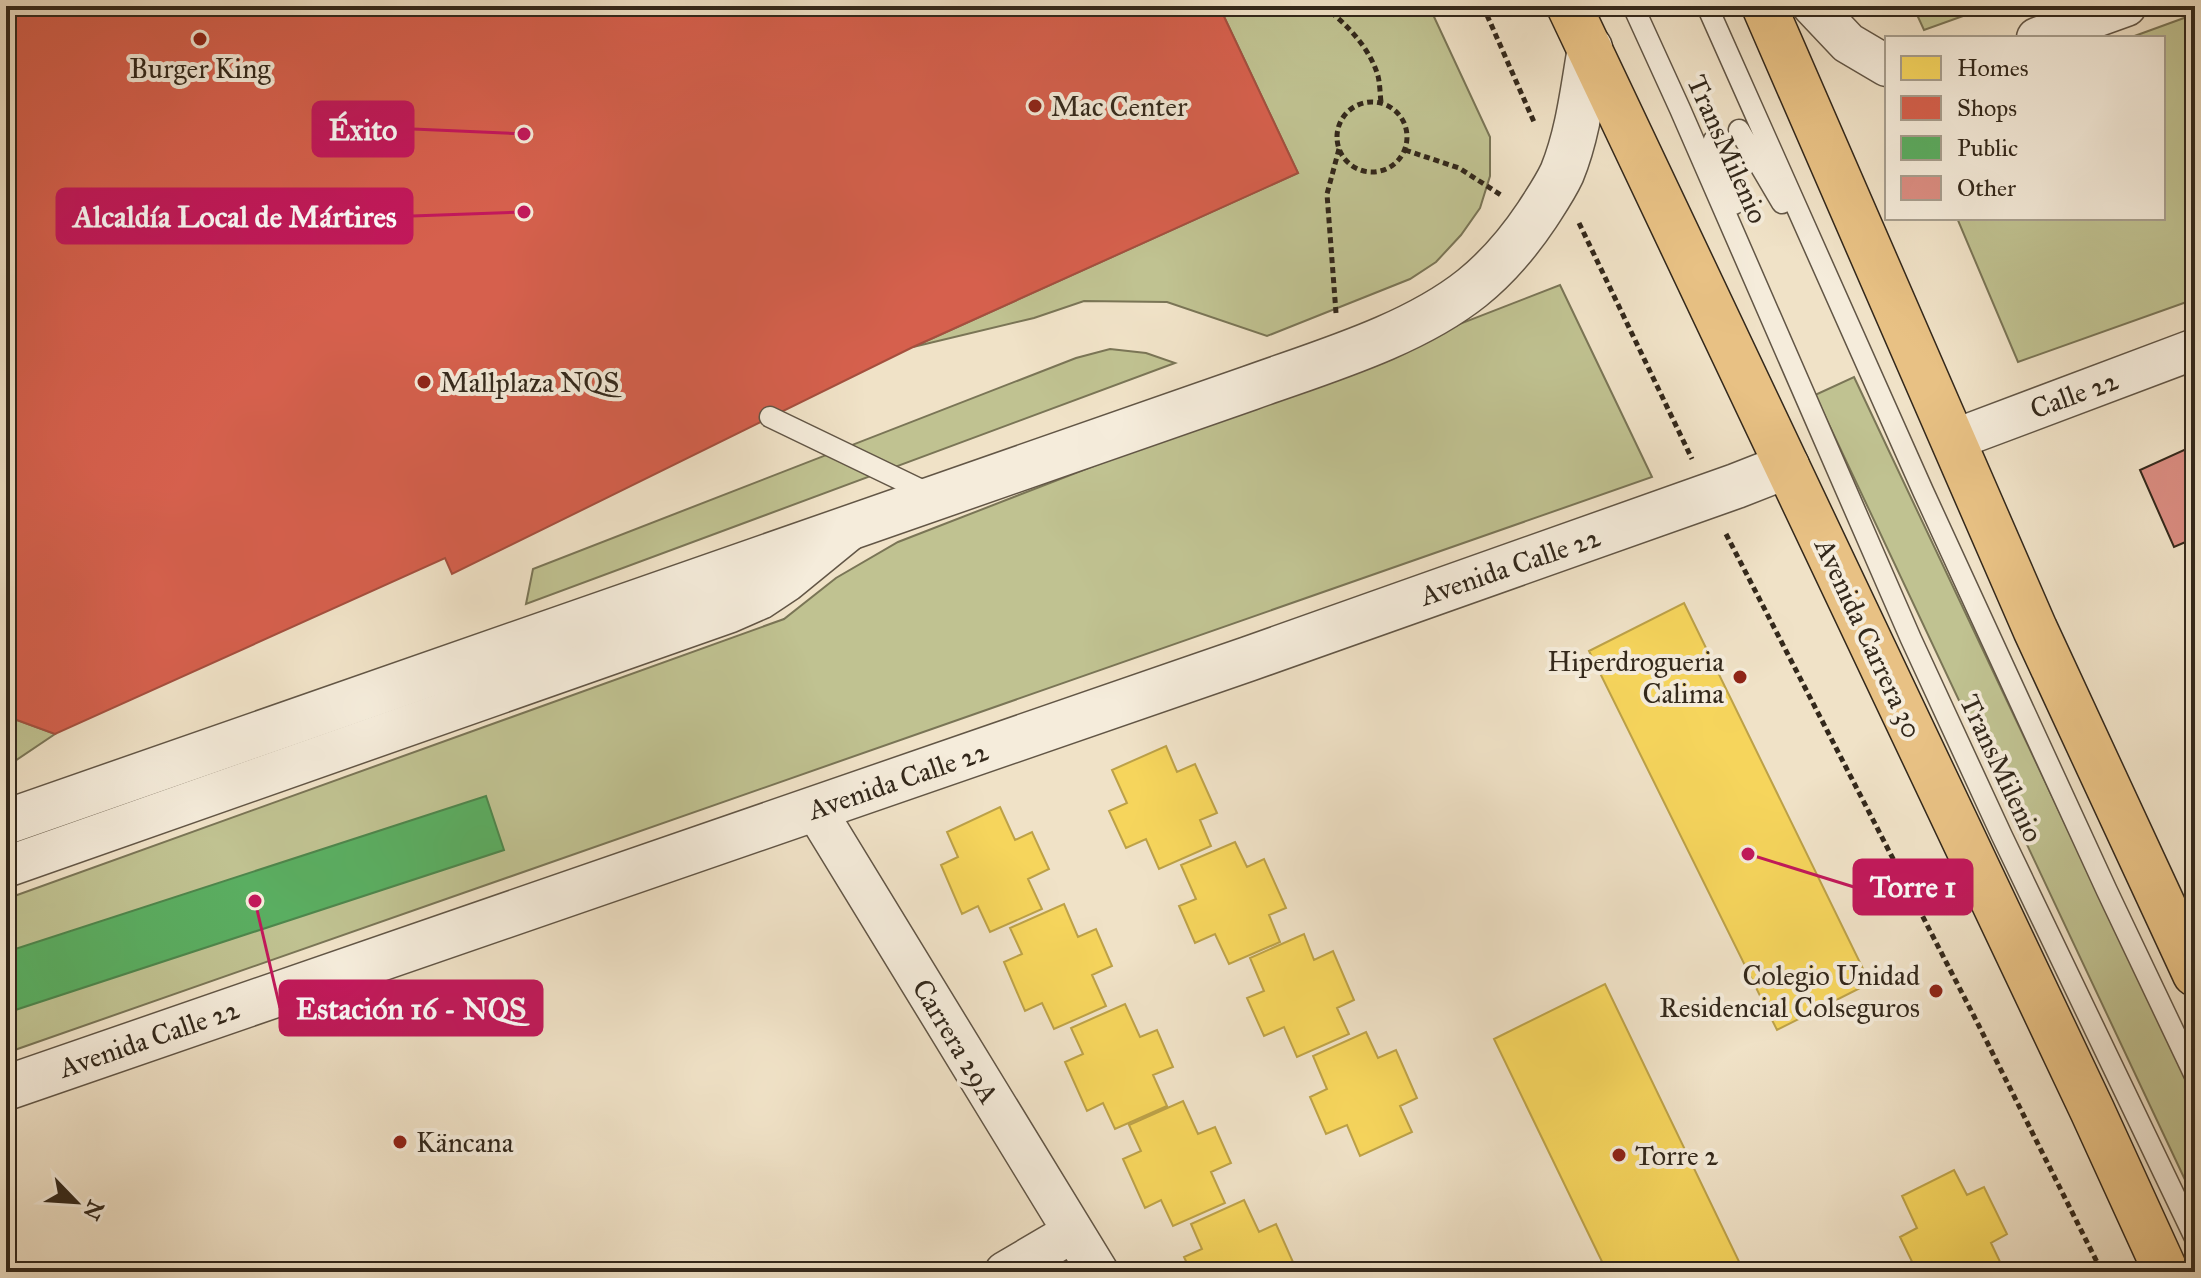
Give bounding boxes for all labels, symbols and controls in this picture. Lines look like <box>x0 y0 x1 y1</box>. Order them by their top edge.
marker: Burger King <box>191 30 209 48</box>
legend <box>1885 36 2165 220</box>
place label: Burger King <box>130 51 271 86</box>
text: Homes <box>1957 53 2029 83</box>
street label: TransMilenio <box>1679 69 1776 229</box>
place label: Mac Center <box>1051 89 1188 124</box>
text: Shops <box>1957 93 2017 123</box>
marker: Mac Center <box>1026 97 1044 115</box>
callout: Éxito <box>313 102 413 156</box>
text: Éxito <box>329 111 397 148</box>
text: Public <box>1957 133 2018 163</box>
text: Other <box>1957 173 2016 203</box>
callout: Alcaldía Local de Mártires <box>57 189 412 243</box>
text: Alcaldía Local de Mártires <box>71 199 397 235</box>
street label: Calle 22 <box>2025 362 2123 427</box>
place label: Mallplaza NQS <box>440 365 622 400</box>
marker: Mallplaza NQS <box>415 373 433 391</box>
street label: Avenida Calle 22 <box>1414 519 1605 614</box>
street label: Avenida Carrera 30 <box>1807 532 1930 744</box>
place label: Hiperdrogueria Calima <box>1547 644 1724 711</box>
marker: Hiperdrogueria Calima <box>1731 668 1749 686</box>
street label: TransMilenio <box>1952 689 2051 848</box>
street label: Avenida Calle 22 <box>802 733 993 828</box>
callout: Torre 1 <box>1854 860 1972 914</box>
text: Torre 1 <box>1870 869 1956 905</box>
place label: Colegio Unidad Residencial Colseguros <box>1659 958 1920 1025</box>
street label: Carrera 29A <box>905 972 1007 1110</box>
callout: Estación 16 - NQS <box>280 981 542 1035</box>
marker: Colegio Unidad Residencial Colseguros <box>1927 982 1945 1000</box>
street label: Avenida Calle 22 <box>53 991 244 1086</box>
text: Estación 16 - NQS <box>296 991 531 1027</box>
place label: Käncana <box>416 1125 514 1160</box>
marker: Käncana <box>391 1133 409 1151</box>
place label: Torre 2 <box>1635 1138 1719 1173</box>
marker: Torre 2 <box>1610 1146 1628 1164</box>
north arrow <box>36 1162 116 1242</box>
text: N <box>77 1196 110 1225</box>

